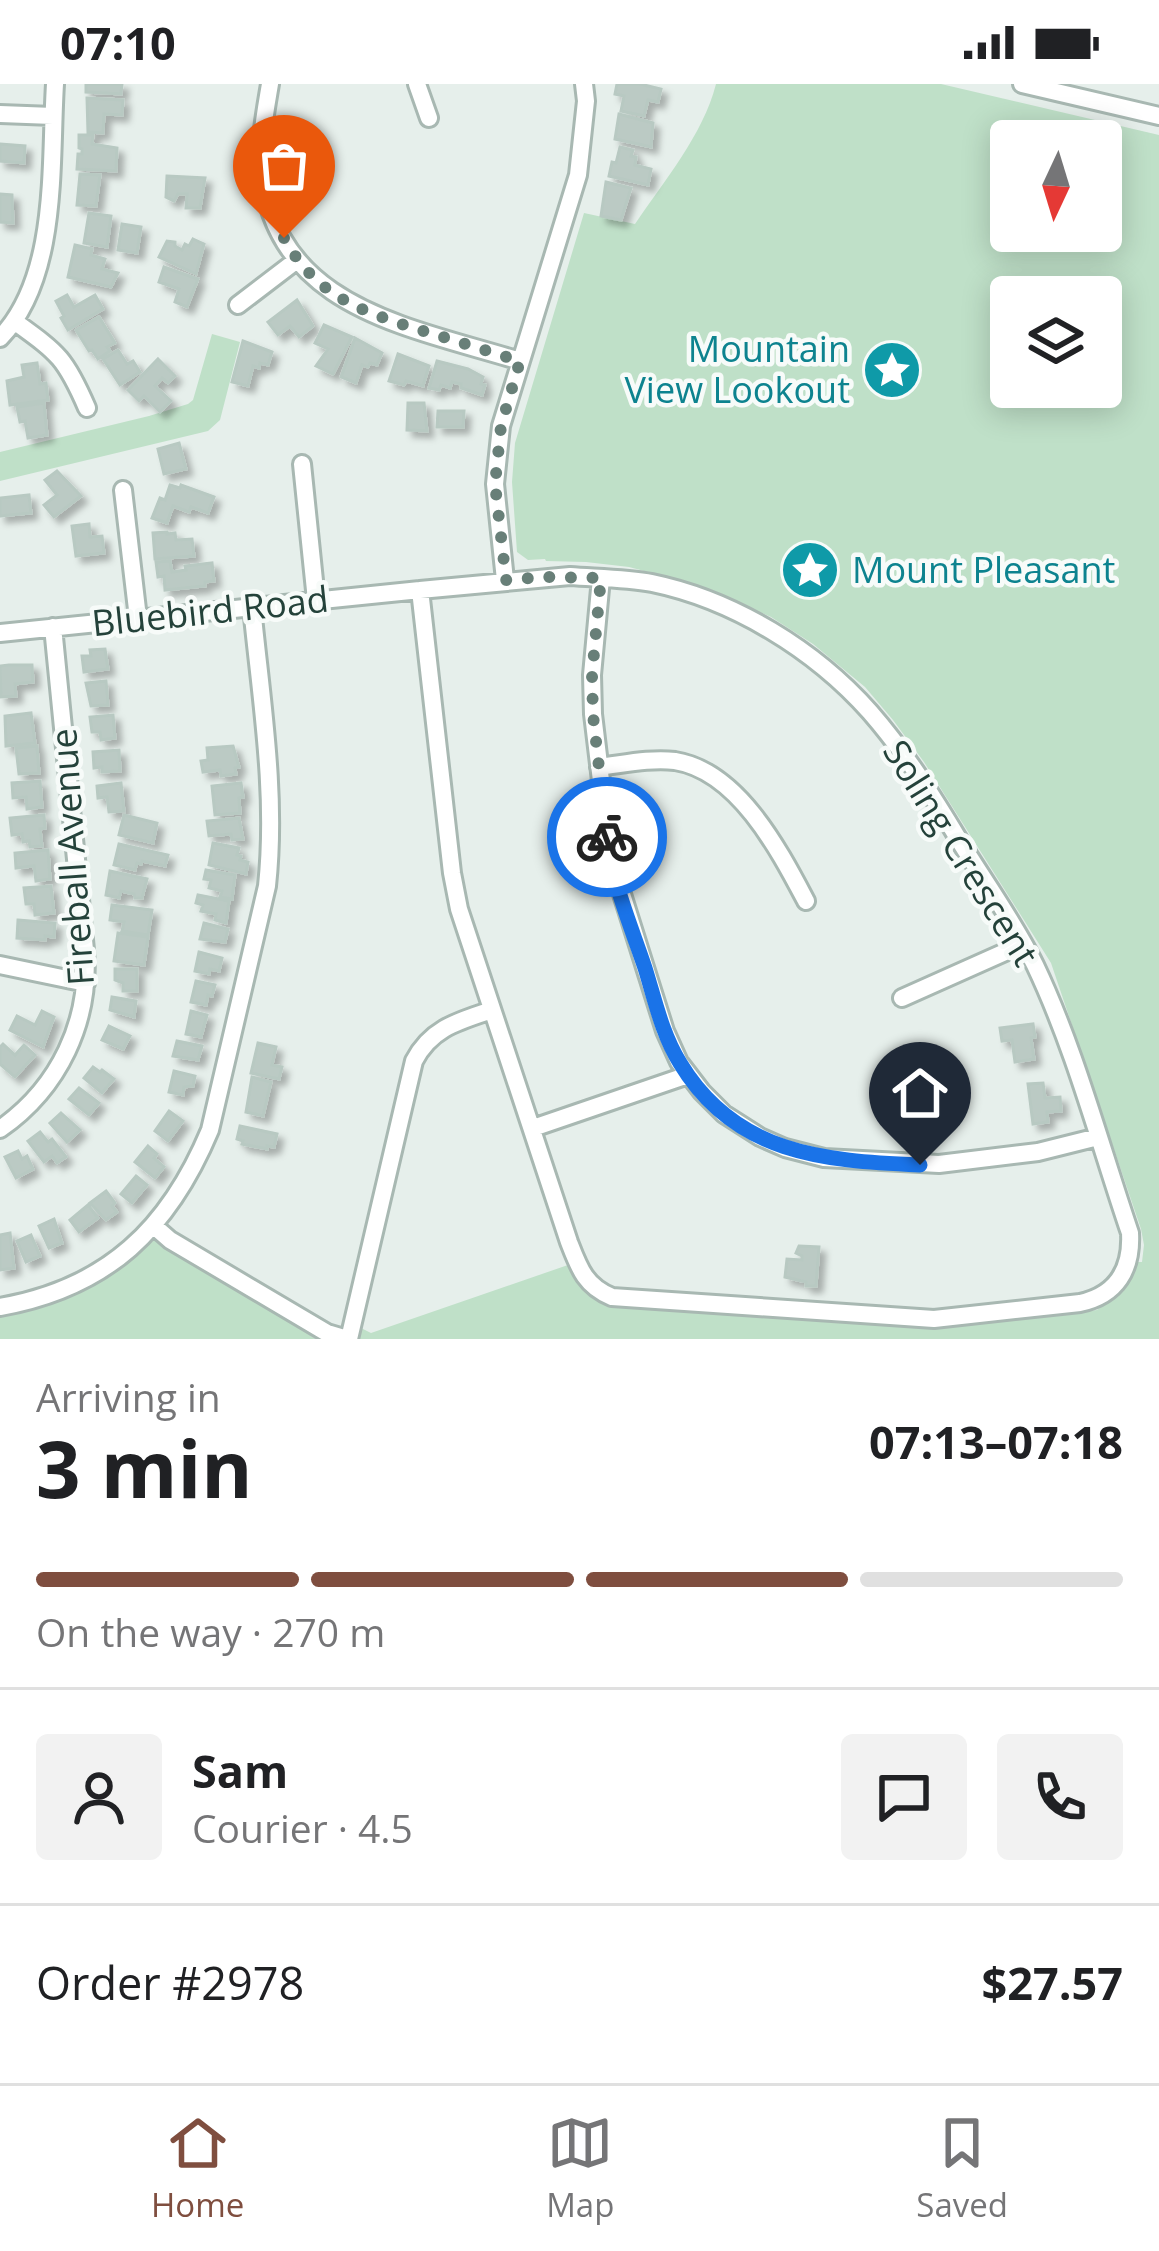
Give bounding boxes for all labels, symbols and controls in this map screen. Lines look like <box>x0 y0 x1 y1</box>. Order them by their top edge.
text: 07:10 <box>60 12 176 73</box>
pin <box>233 115 335 238</box>
north arrow <box>990 120 1122 252</box>
map controls <box>990 120 1122 408</box>
icon: bag <box>251 133 317 199</box>
button: layers <box>990 276 1122 408</box>
place label: Mountain View Lookout <box>624 324 850 414</box>
place icon: Mountain View Lookout <box>861 339 923 401</box>
place icon: Mount Pleasant <box>779 539 841 601</box>
place label: Mount Pleasant <box>852 545 1115 594</box>
street label: Bluebird Road <box>89 574 331 647</box>
street label: Fireball Avenue <box>38 727 105 987</box>
street label: Soling Crescent <box>872 730 1050 975</box>
courier <box>547 777 667 897</box>
icon: bike <box>574 804 640 870</box>
pin <box>869 1042 971 1165</box>
icon: home <box>887 1060 953 1126</box>
text: Arriving in <box>36 1370 221 1423</box>
text: 07:13–07:18 <box>869 1411 1123 1472</box>
text: 3 min <box>36 1415 253 1521</box>
text: On the way · 270 m <box>36 1605 385 1658</box>
button: person <box>36 1734 162 1860</box>
button: chat <box>841 1734 967 1860</box>
button: phone <box>997 1734 1123 1860</box>
text: Sam <box>192 1740 288 1801</box>
text: Courier · 4.5 <box>192 1801 413 1854</box>
text: Order #2978 <box>36 1952 304 2013</box>
text: $27.57 <box>982 1952 1123 2013</box>
tab: Home <box>151 2110 244 2227</box>
tab: Map <box>546 2110 614 2227</box>
tab: Saved <box>916 2110 1008 2227</box>

